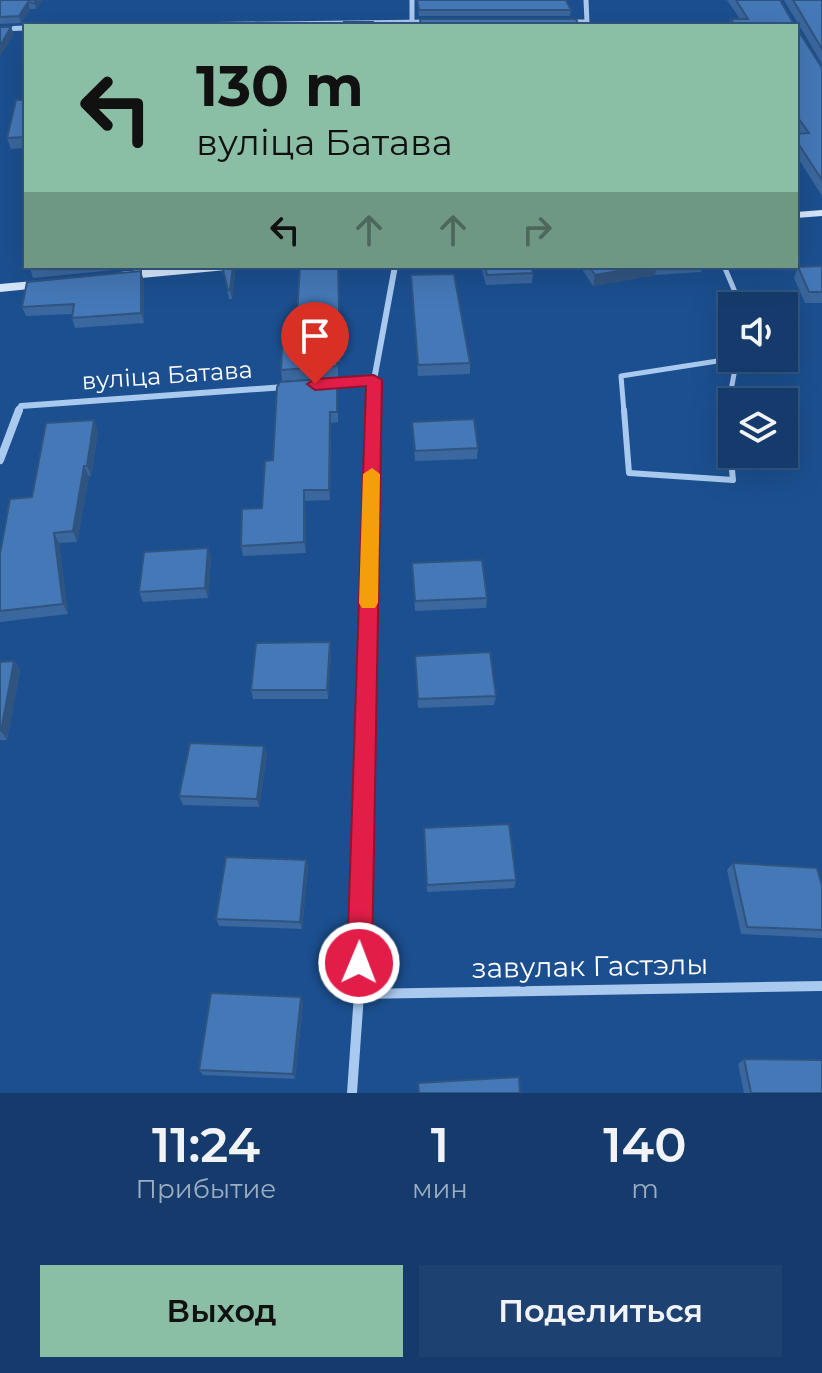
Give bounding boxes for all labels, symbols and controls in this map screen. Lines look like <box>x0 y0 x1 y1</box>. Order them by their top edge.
text: 130 m <box>196 52 364 120</box>
icon: left <box>64 56 168 160</box>
text: вуліца Батава <box>196 120 453 164</box>
icon: left <box>263 208 307 252</box>
icon: ahead <box>347 208 391 252</box>
icon: ahead <box>431 208 475 252</box>
icon: right <box>515 208 559 252</box>
map controls <box>718 292 798 468</box>
button: sound <box>718 292 798 372</box>
pin <box>281 302 349 384</box>
icon: arrive <box>293 314 337 358</box>
street label: вуліца Батава <box>81 355 253 395</box>
button: layers <box>718 388 798 468</box>
position arrow <box>317 921 401 1005</box>
street label: завулак Гастэлы <box>471 947 709 985</box>
text: 11:24 <box>152 1116 260 1174</box>
text: 1 <box>431 1116 449 1174</box>
text: 140 <box>603 1116 687 1174</box>
text: Прибытие <box>135 1173 276 1205</box>
text: мин <box>412 1173 468 1205</box>
text: m <box>631 1173 659 1205</box>
button: Выход <box>40 1265 403 1357</box>
button: Поделиться <box>419 1265 782 1357</box>

